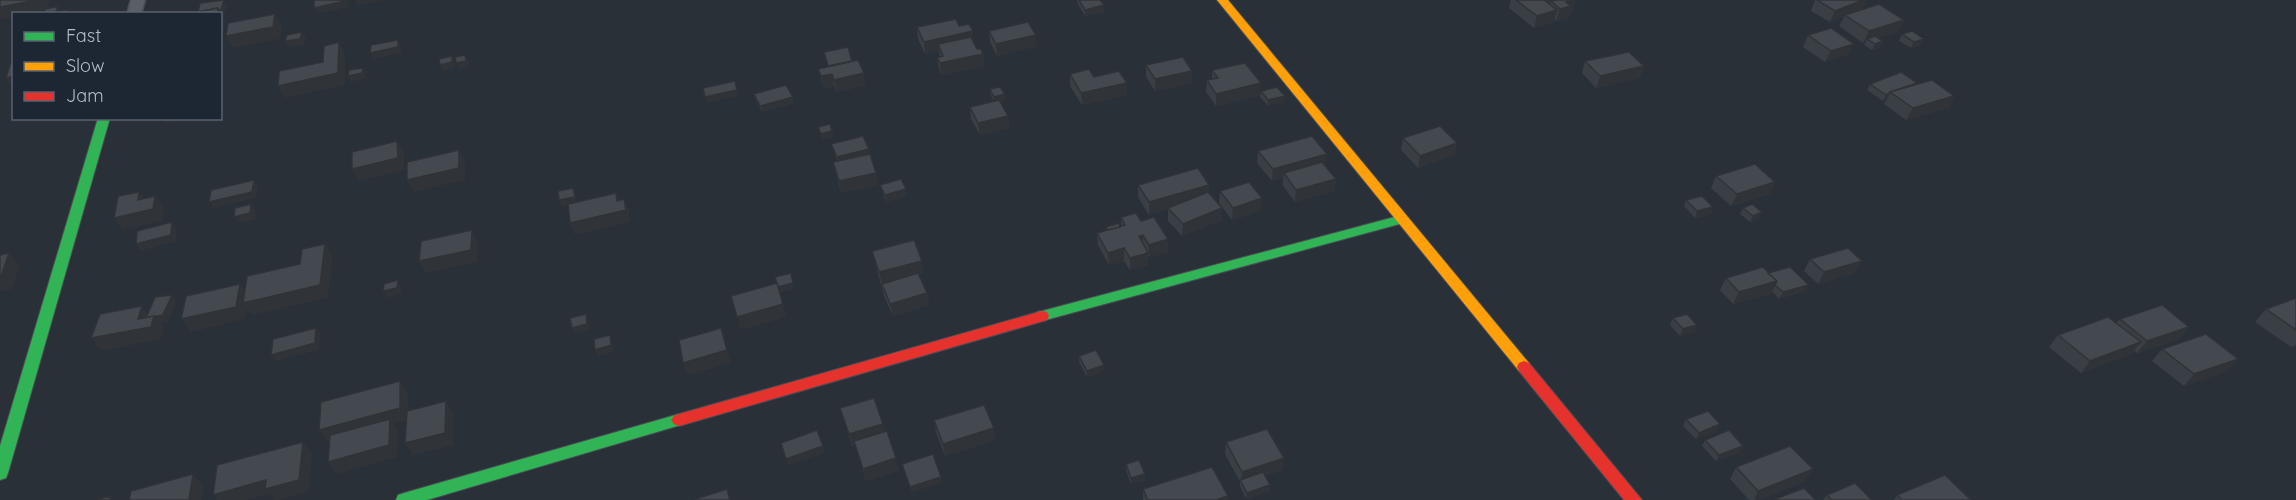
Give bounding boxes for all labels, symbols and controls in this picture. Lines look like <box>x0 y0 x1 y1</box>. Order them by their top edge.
legend <box>12 12 222 120</box>
text: Fast <box>66 24 101 47</box>
text: Slow <box>66 54 104 77</box>
text: Jam <box>66 84 104 107</box>

